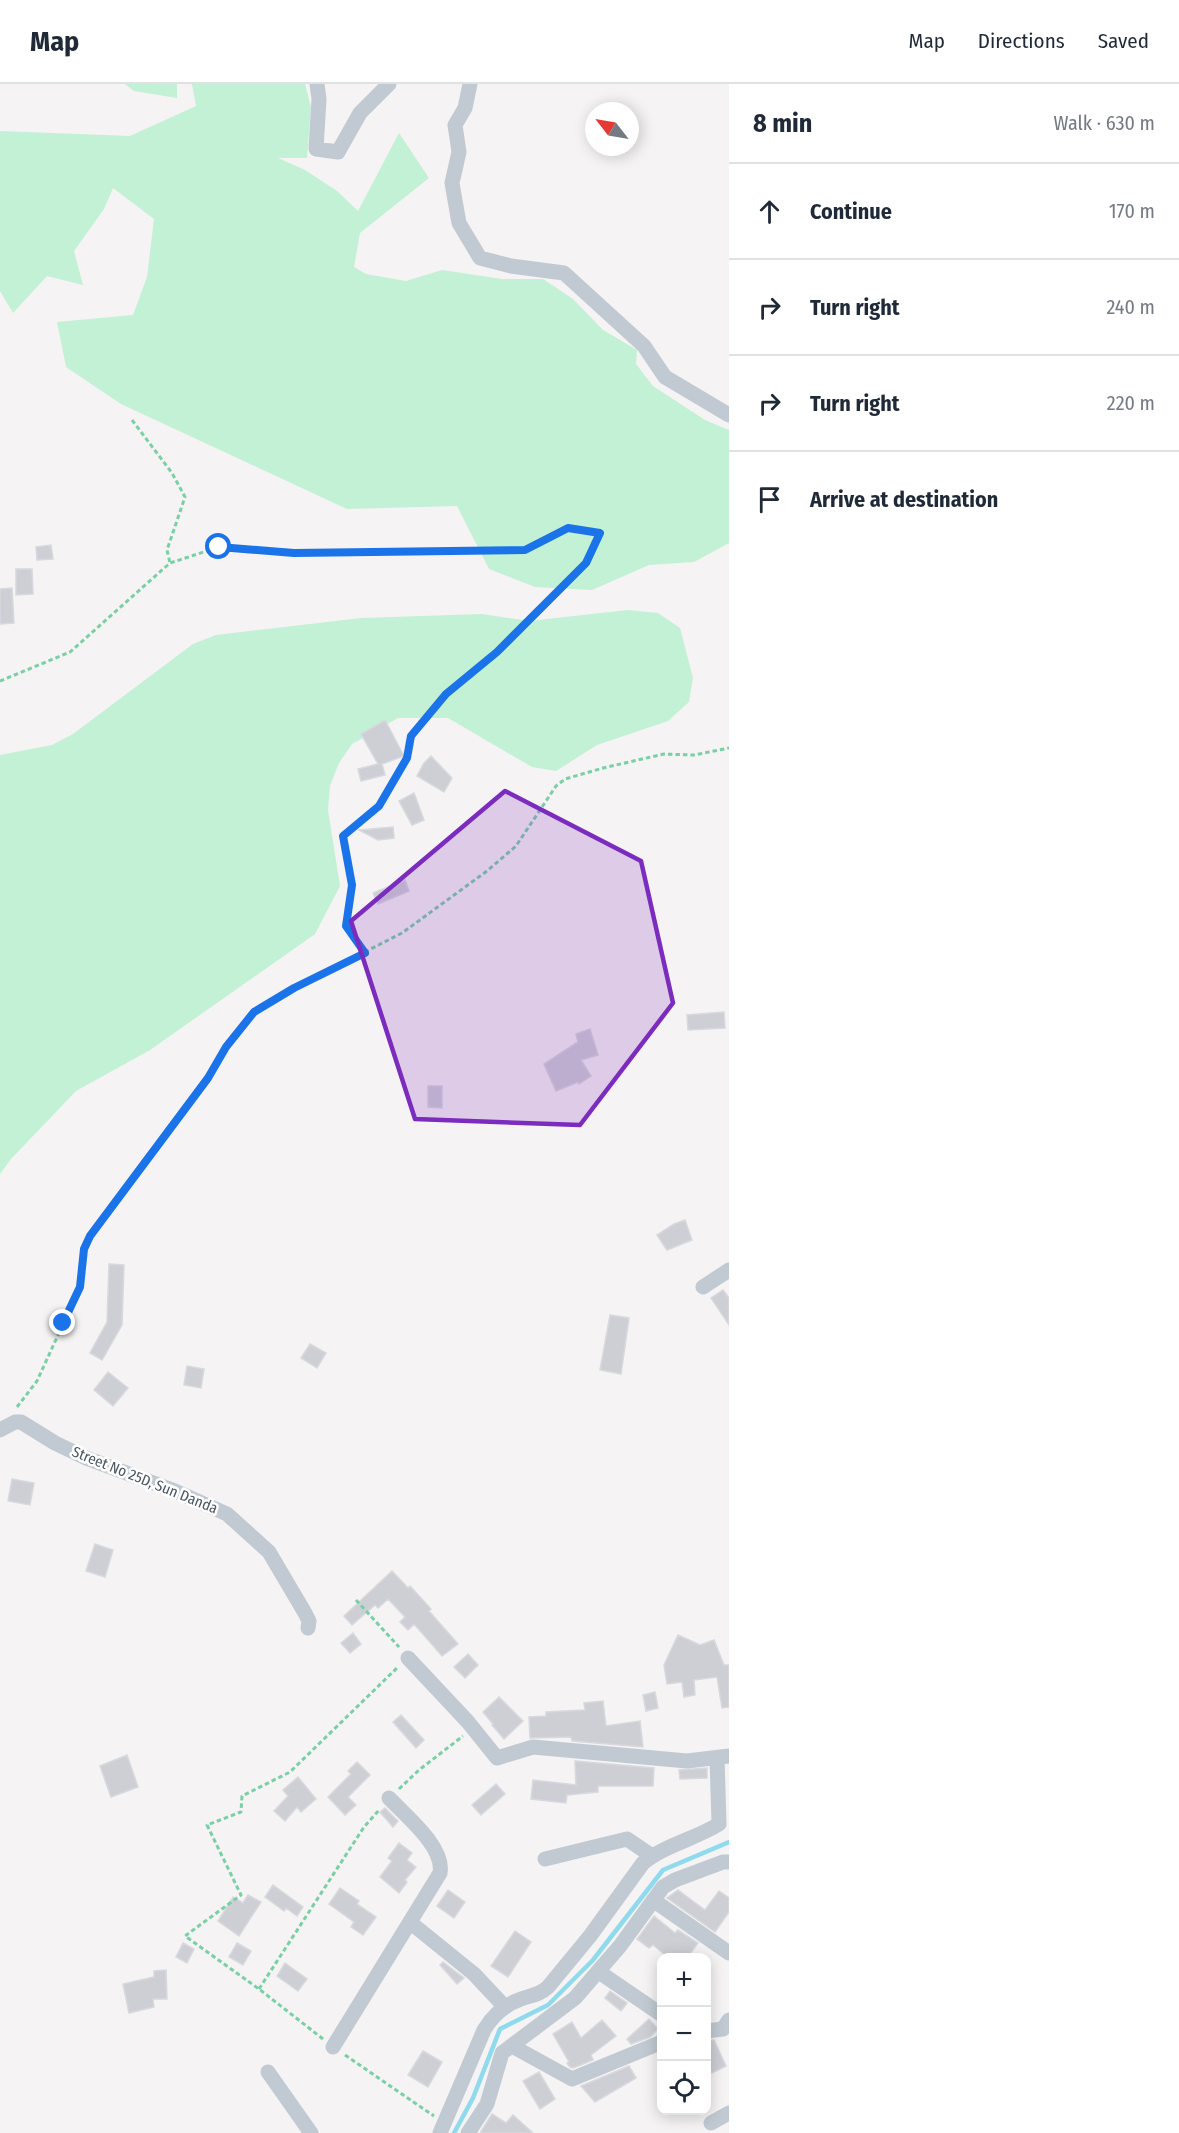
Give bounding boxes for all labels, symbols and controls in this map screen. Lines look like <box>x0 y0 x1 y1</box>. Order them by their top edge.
text: Map <box>30 25 79 58</box>
text: Map <box>908 28 945 54</box>
text: Directions <box>978 28 1065 54</box>
text: Saved <box>1098 28 1149 54</box>
north arrow <box>585 102 639 156</box>
text: 8 min <box>753 108 812 139</box>
text: Walk · 630 m <box>1054 111 1155 135</box>
icon: ahead <box>753 195 786 228</box>
text: Continue <box>810 198 892 225</box>
text: 170 m <box>1109 199 1155 223</box>
icon: right <box>753 291 786 324</box>
text: Turn right <box>810 294 899 321</box>
text: 240 m <box>1106 295 1155 319</box>
icon: right <box>753 387 786 420</box>
text: Turn right <box>810 390 899 417</box>
text: 220 m <box>1107 391 1155 415</box>
icon: arrive <box>753 483 786 516</box>
text: Arrive at destination <box>810 486 998 513</box>
route start <box>205 533 231 559</box>
route end <box>49 1309 75 1335</box>
street label: Street No 25D, Sun Danda <box>70 1443 220 1517</box>
map controls <box>657 1953 711 2115</box>
button: + <box>657 1953 711 2007</box>
button: − <box>657 2007 711 2061</box>
button: locate <box>657 2061 711 2115</box>

